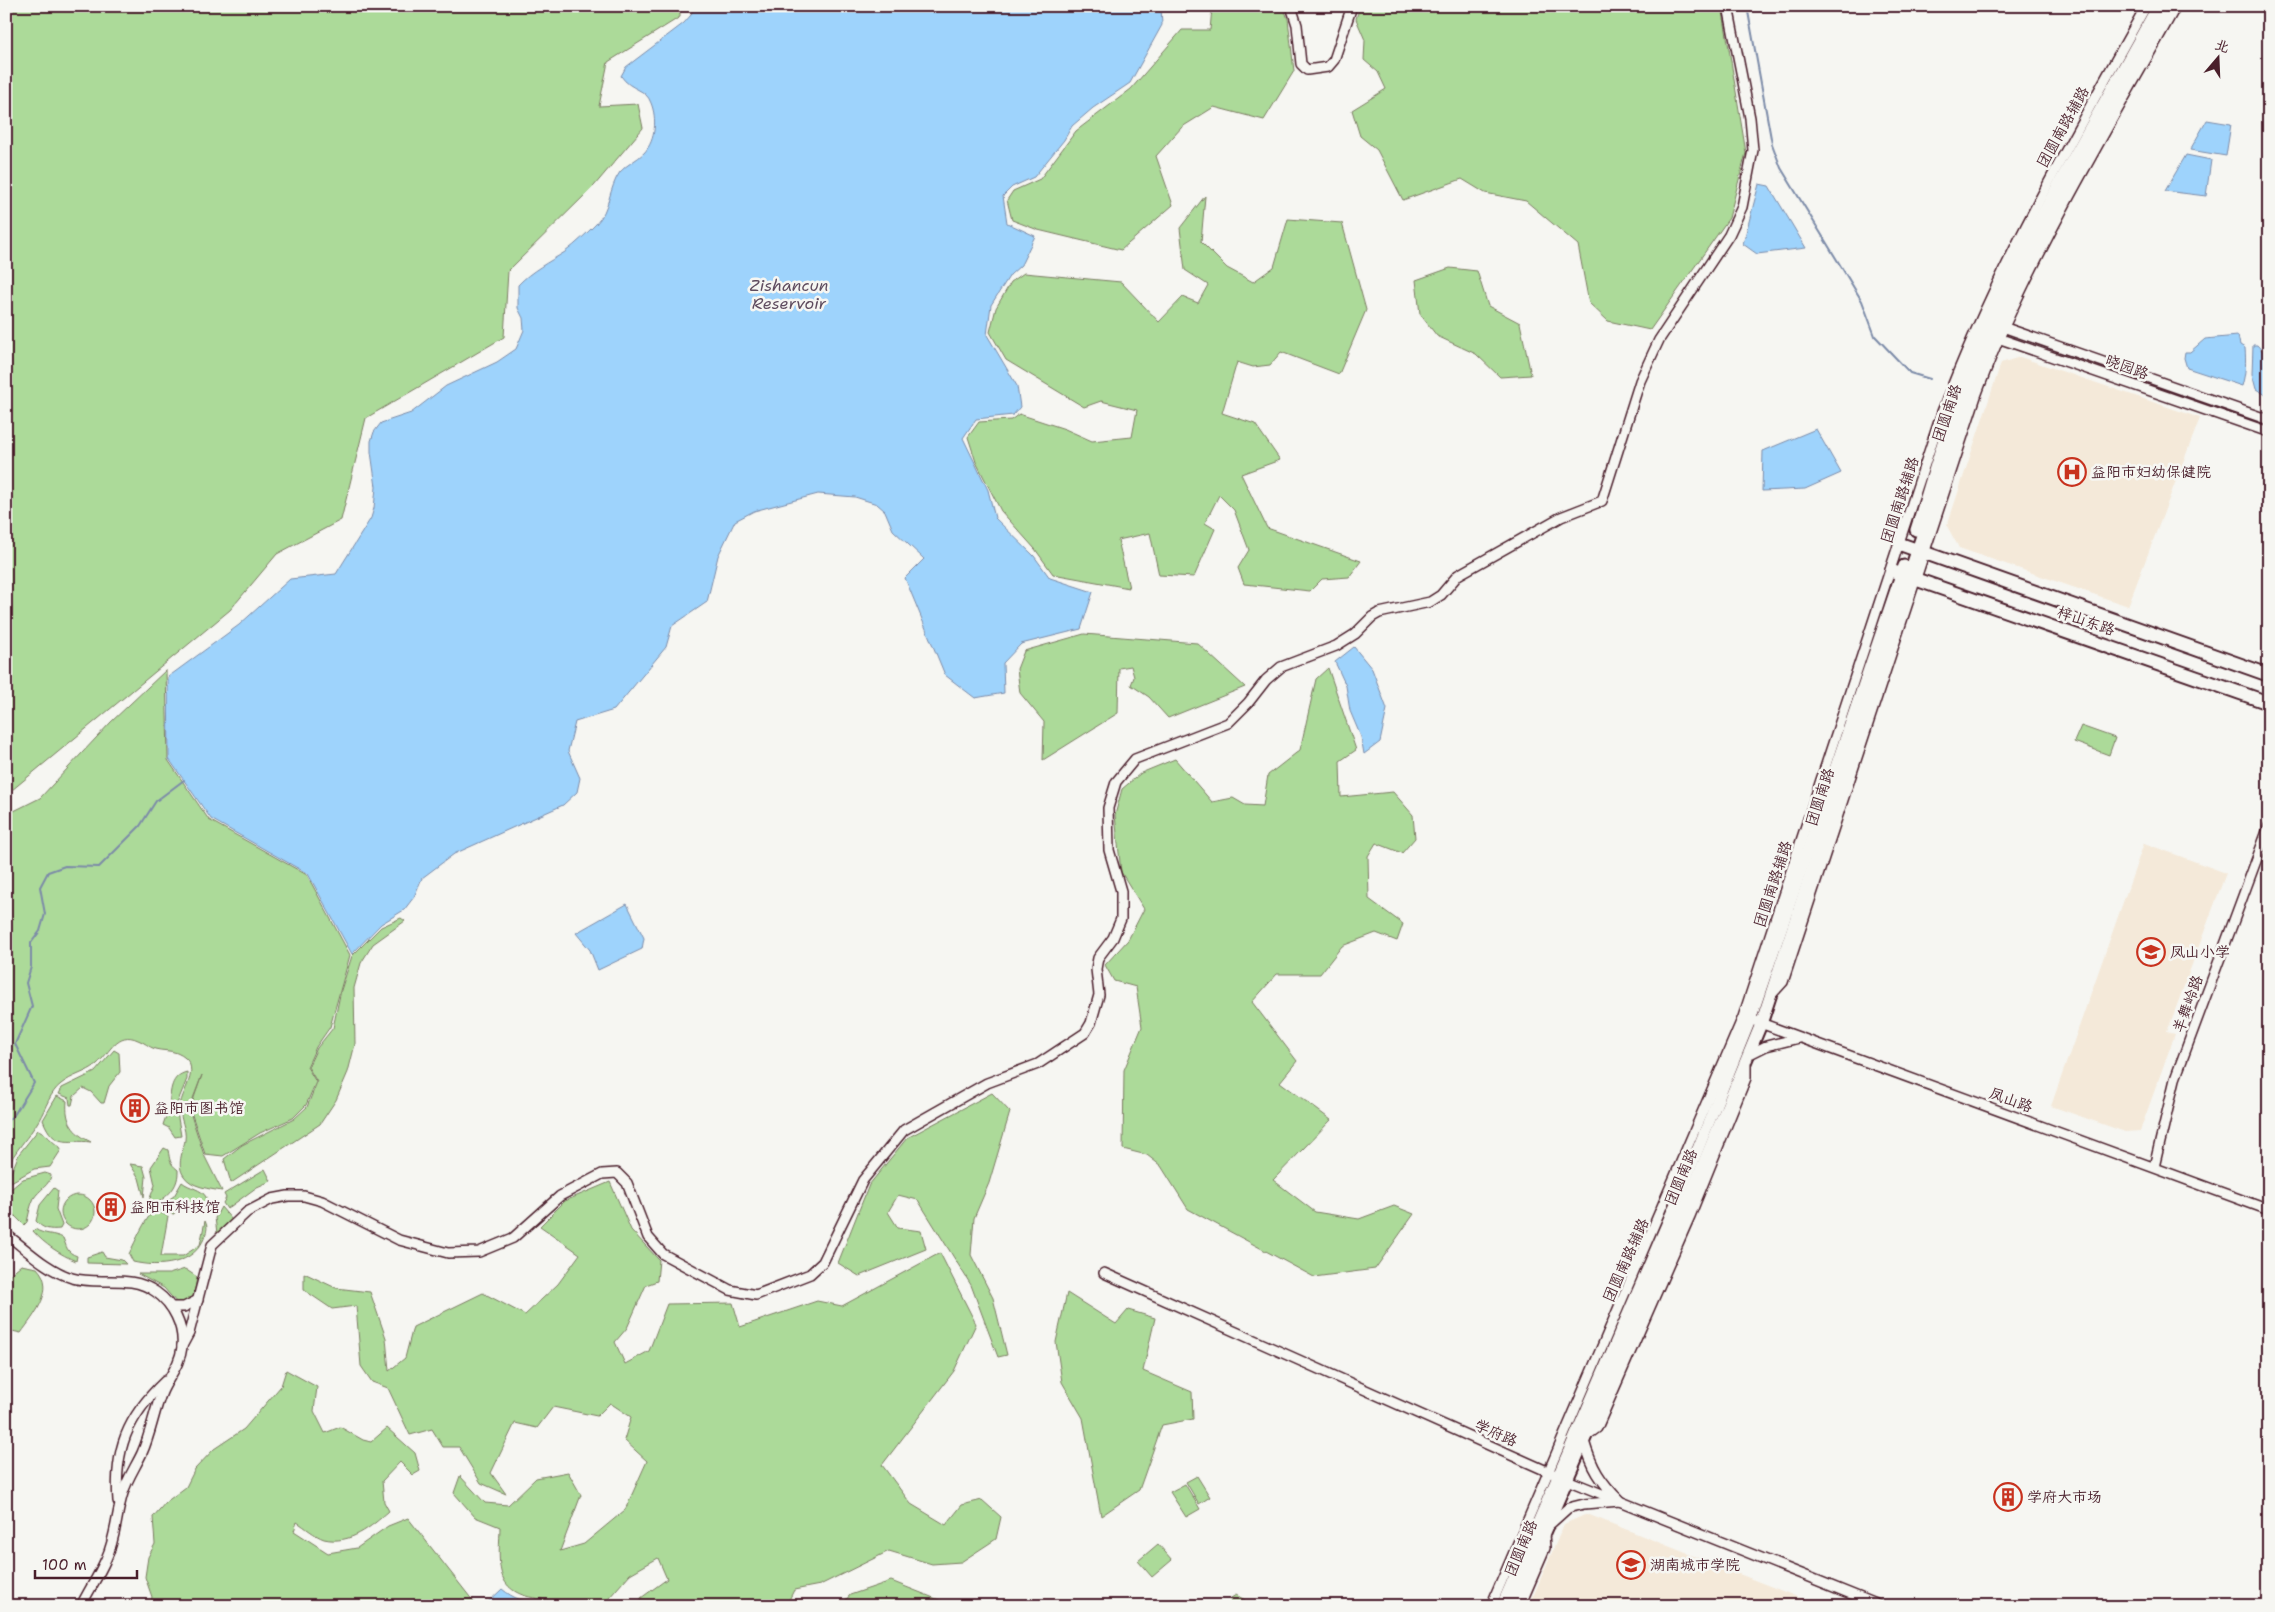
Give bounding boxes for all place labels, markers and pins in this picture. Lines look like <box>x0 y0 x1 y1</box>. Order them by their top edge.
hospital icon: 益阳市妇幼保健院 <box>2057 457 2087 487</box>
place label: 益阳市妇幼保健院 <box>2091 462 2211 482</box>
school or university icon: 凤山小学 <box>2136 937 2166 967</box>
place label: 凤山小学 <box>2170 942 2230 962</box>
building icon: 益阳市图书馆 <box>120 1093 150 1123</box>
place label: 益阳市图书馆 <box>154 1098 244 1118</box>
building icon: 益阳市科技馆 <box>96 1192 126 1222</box>
place label: 益阳市科技馆 <box>130 1197 220 1217</box>
building icon: 学府大市场 <box>1993 1482 2023 1512</box>
place label: 学府大市场 <box>2027 1487 2102 1507</box>
school or university icon: 湖南城市学院 <box>1616 1550 1646 1580</box>
place label: 湖南城市学院 <box>1650 1555 1740 1575</box>

